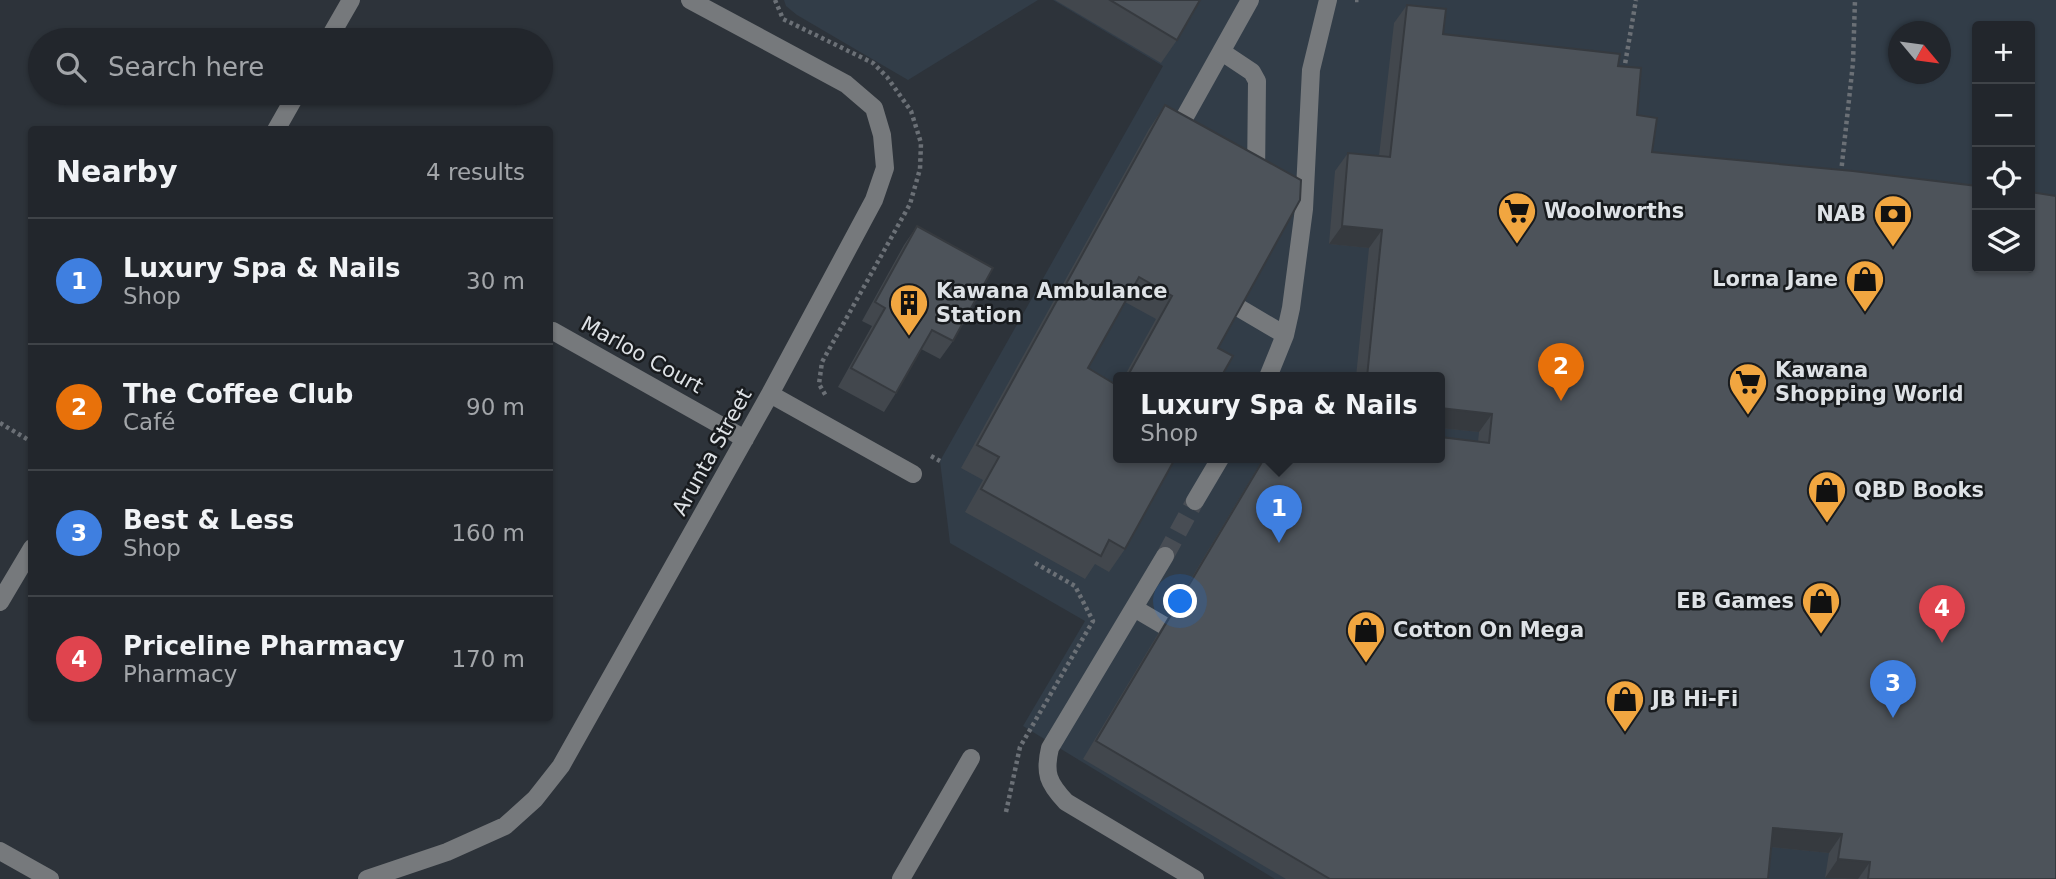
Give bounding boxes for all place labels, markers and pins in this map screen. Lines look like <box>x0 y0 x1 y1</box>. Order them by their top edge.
supermarket icon: Woolworths <box>1496 190 1538 245</box>
bank icon: NAB <box>1872 193 1914 248</box>
place label: Woolworths <box>1544 199 1684 223</box>
place label: NAB <box>1816 202 1866 226</box>
shop icon: Lorna Jane <box>1844 258 1886 313</box>
place label: Lorna Jane <box>1712 267 1838 291</box>
place label: Kawana Ambulance Station <box>936 279 1168 327</box>
building icon: Kawana Ambulance Station <box>888 282 930 337</box>
pin: 2 <box>1538 343 1584 401</box>
place label: Kawana Shopping World <box>1775 358 1964 406</box>
supermarket icon: Kawana Shopping World <box>1727 361 1769 416</box>
shop icon: QBD Books <box>1806 469 1848 524</box>
place label: QBD Books <box>1854 478 1984 502</box>
pin: 1 <box>1256 485 1302 543</box>
shop icon: EB Games <box>1800 580 1842 635</box>
pin: 4 <box>1919 585 1965 643</box>
place label: EB Games <box>1676 589 1794 613</box>
shop icon: Cotton On Mega <box>1345 609 1387 664</box>
place label: Cotton On Mega <box>1393 618 1584 642</box>
pin: 3 <box>1870 660 1916 718</box>
shop icon: JB Hi-Fi <box>1604 678 1646 733</box>
place label: JB Hi-Fi <box>1650 687 1738 711</box>

